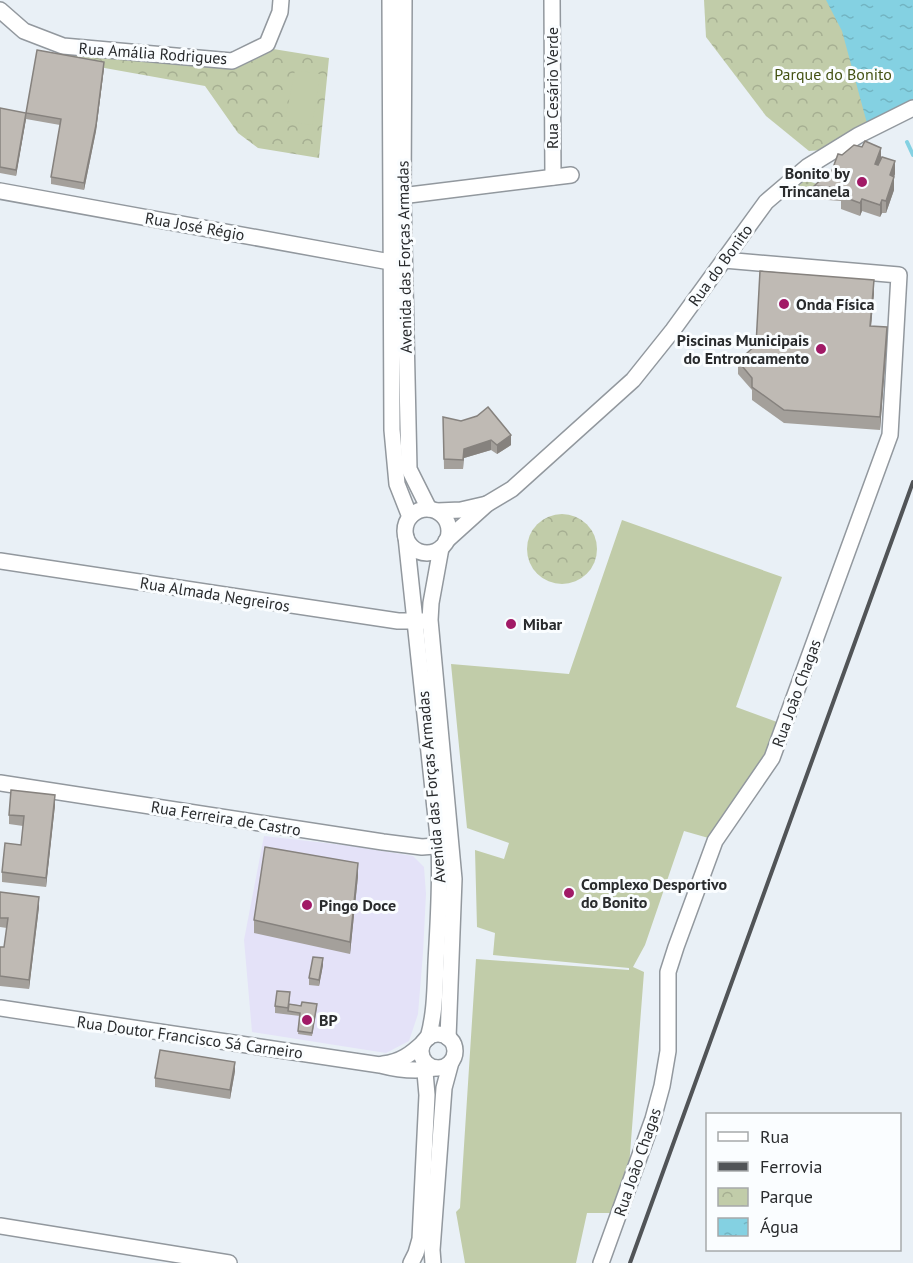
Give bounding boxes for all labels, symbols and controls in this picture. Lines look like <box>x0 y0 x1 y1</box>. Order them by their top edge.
street label: Rua Cesário Verde <box>542 27 562 149</box>
street label: Rua Amália Rodrigues <box>78 38 228 68</box>
park label: Parque do Bonito <box>774 64 892 84</box>
street label: Avenida das Forças Armadas <box>392 160 416 354</box>
place label: Bonito by Trincanela <box>780 163 850 201</box>
marker: Bonito by Trincanela <box>855 175 869 189</box>
street label: Rua José Régio <box>144 207 246 245</box>
street label: Rua do Bonito <box>684 220 756 310</box>
place label: Onda Física <box>796 294 874 314</box>
marker: Onda Física <box>777 297 791 311</box>
place label: Piscinas Municipais do Entroncamento <box>677 330 809 368</box>
marker: Piscinas Municipais do Entroncamento <box>814 342 828 356</box>
street label: Rua Almada Negreiros <box>139 572 292 616</box>
place label: Mibar <box>523 614 563 634</box>
marker: Mibar <box>504 617 518 631</box>
street label: Rua João Chagas <box>767 636 825 750</box>
street label: Avenida das Forças Armadas <box>413 690 449 884</box>
street label: Rua Ferreira de Castro <box>150 796 302 840</box>
place label: Complexo Desportivo do Bonito <box>581 874 728 912</box>
marker: Complexo Desportivo do Bonito <box>562 886 576 900</box>
place label: Pingo Doce <box>319 895 396 915</box>
marker: Pingo Doce <box>300 898 314 912</box>
place label: BP <box>319 1010 338 1030</box>
street label: Rua Doutor Francisco Sá Carneiro <box>76 1011 304 1063</box>
marker: BP <box>300 1013 314 1027</box>
street label: Rua João Chagas <box>609 1105 665 1219</box>
legend <box>706 1113 901 1251</box>
text: Rua <box>760 1125 789 1148</box>
text: Ferrovia <box>760 1155 823 1178</box>
text: Parque <box>760 1185 813 1208</box>
text: Água <box>760 1215 799 1238</box>

